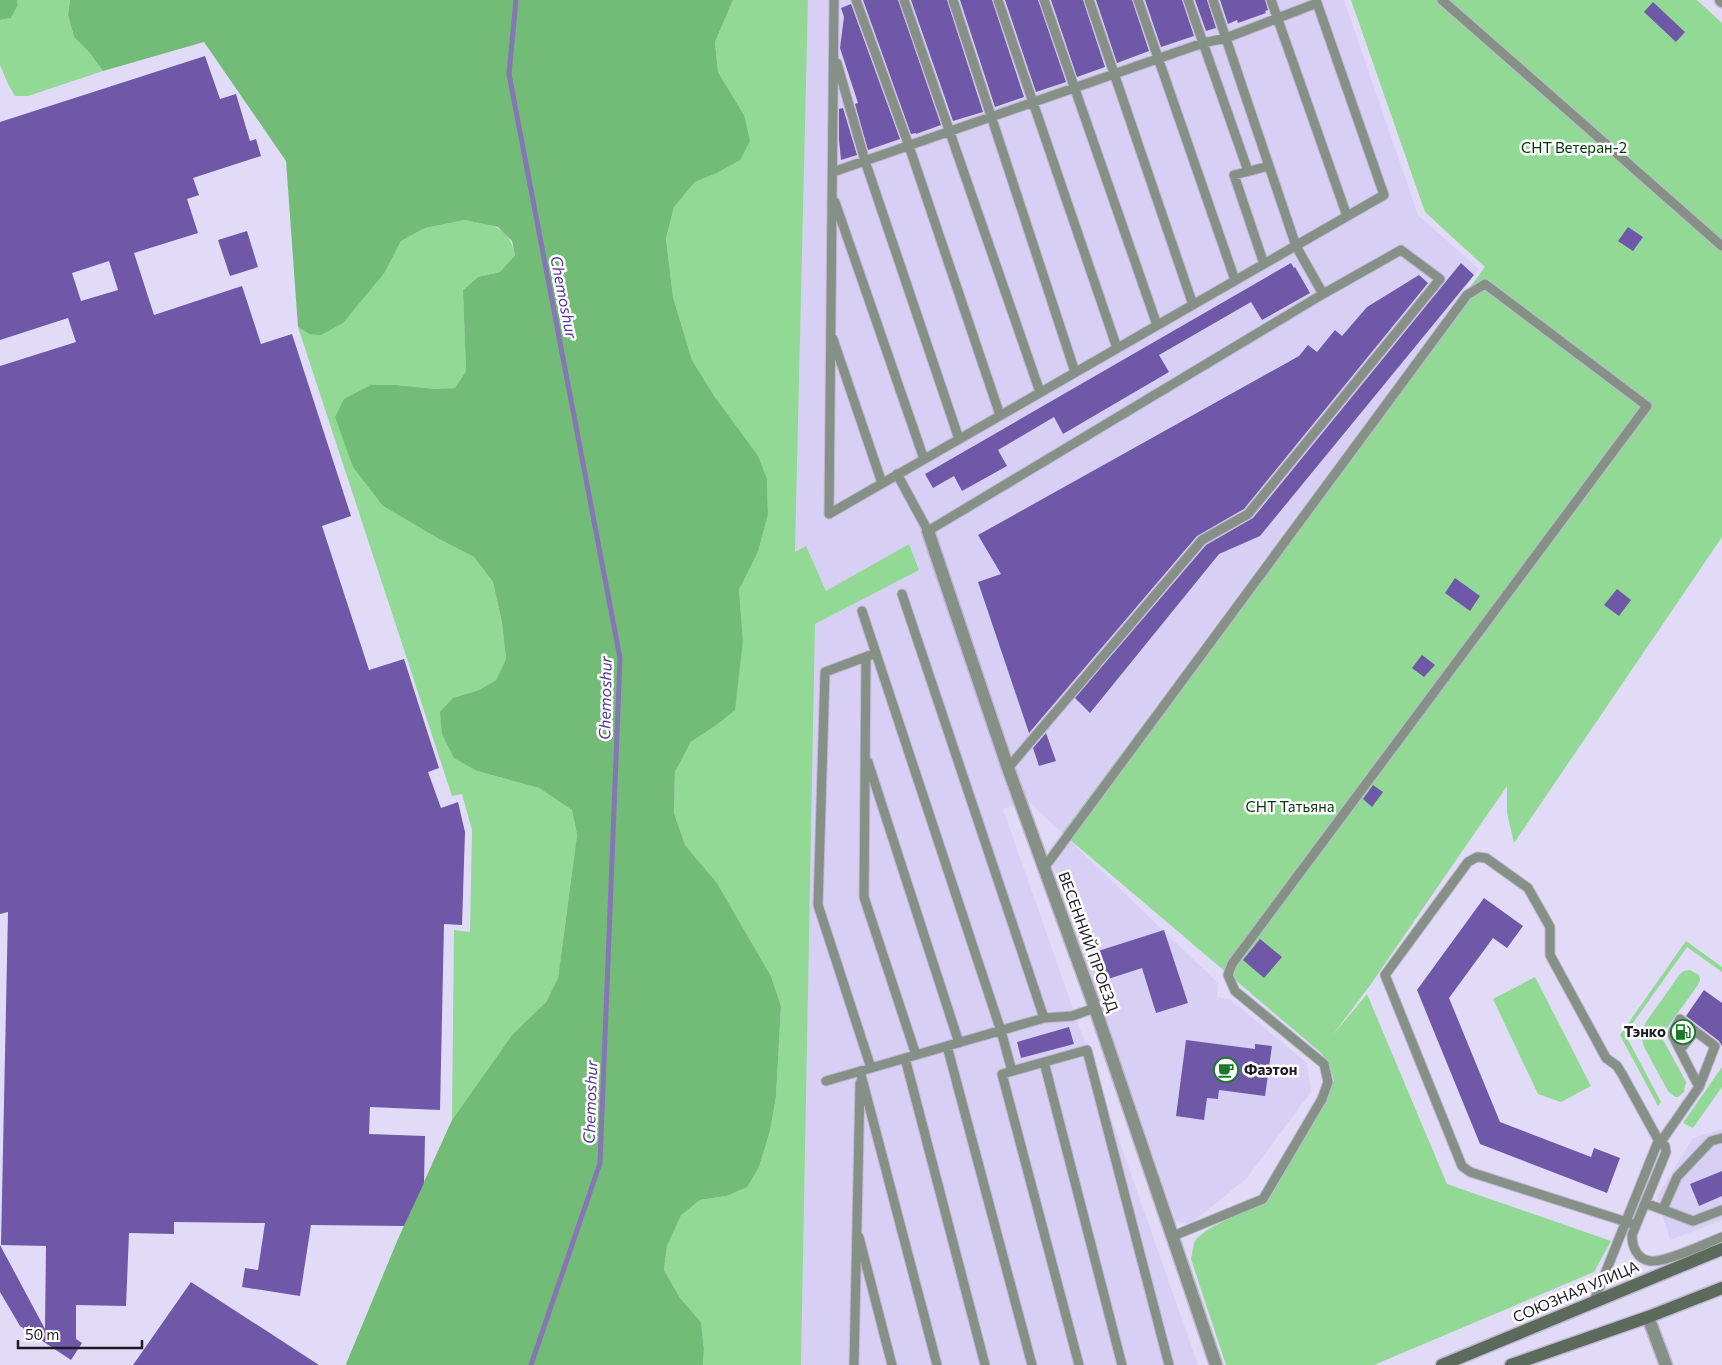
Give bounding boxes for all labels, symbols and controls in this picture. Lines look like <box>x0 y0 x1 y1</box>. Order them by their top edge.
park label: СНТ Ветеран-2 <box>1521 138 1627 156</box>
water label: Chemoshur <box>547 254 582 340</box>
water label: Chemoshur <box>594 655 615 740</box>
park label: СНТ Татьяна <box>1245 797 1335 815</box>
street label: ВЕСЕННИЙ ПРОЕЗД <box>1055 869 1123 1014</box>
fuel station icon: Тэнко <box>1670 1019 1696 1045</box>
place label: Тэнко <box>1624 1022 1666 1040</box>
cafe icon: Фаэтон <box>1213 1057 1239 1083</box>
water label: Chemoshur <box>579 1059 600 1144</box>
place label: Фаэтон <box>1244 1060 1297 1078</box>
street label: СОЮЗНАЯ УЛИЦА <box>1510 1256 1641 1326</box>
scale bar <box>18 1318 141 1350</box>
text: 50 m <box>25 1325 59 1343</box>

